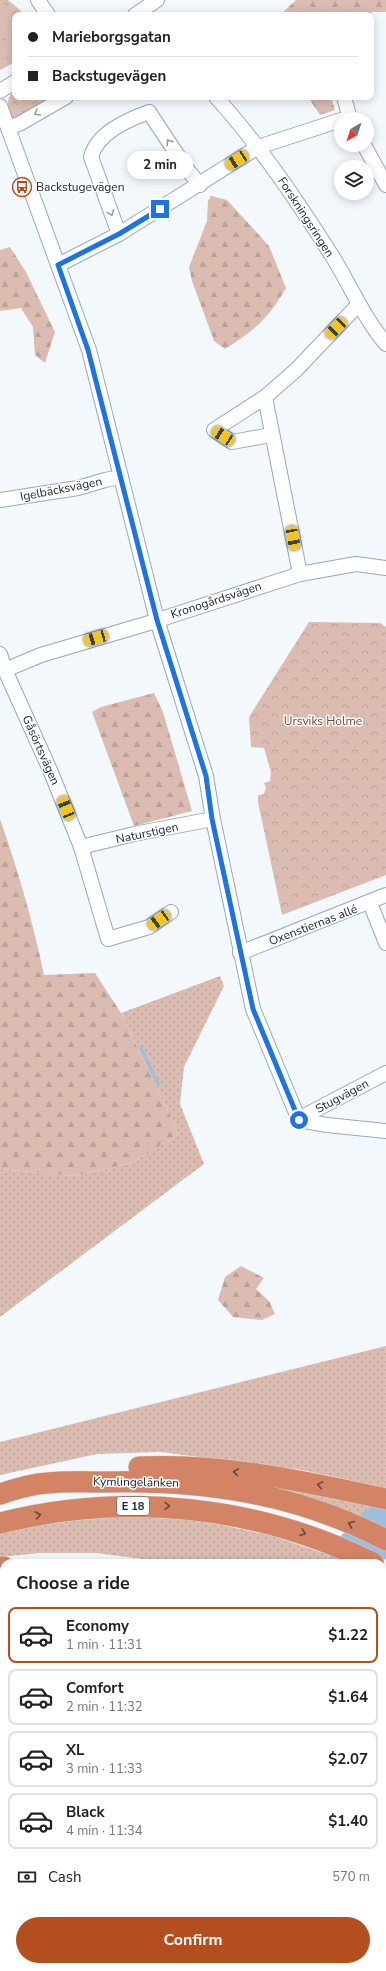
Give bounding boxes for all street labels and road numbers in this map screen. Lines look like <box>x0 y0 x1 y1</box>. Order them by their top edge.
street label: Forskningsringen <box>274 174 338 260</box>
street label: Igelbäcksvägen <box>19 473 103 505</box>
street label: Kronogårdsvägen <box>168 578 264 622</box>
street label: Gåsörtsvägen <box>19 713 63 787</box>
street label: Naturstigen <box>114 819 180 847</box>
street label: Oxenstiernas allé <box>266 901 360 949</box>
street label: Stugvägen <box>313 1075 371 1117</box>
street label: Kymlingelänken <box>93 1473 179 1491</box>
road number: E 18 <box>117 1497 149 1515</box>

